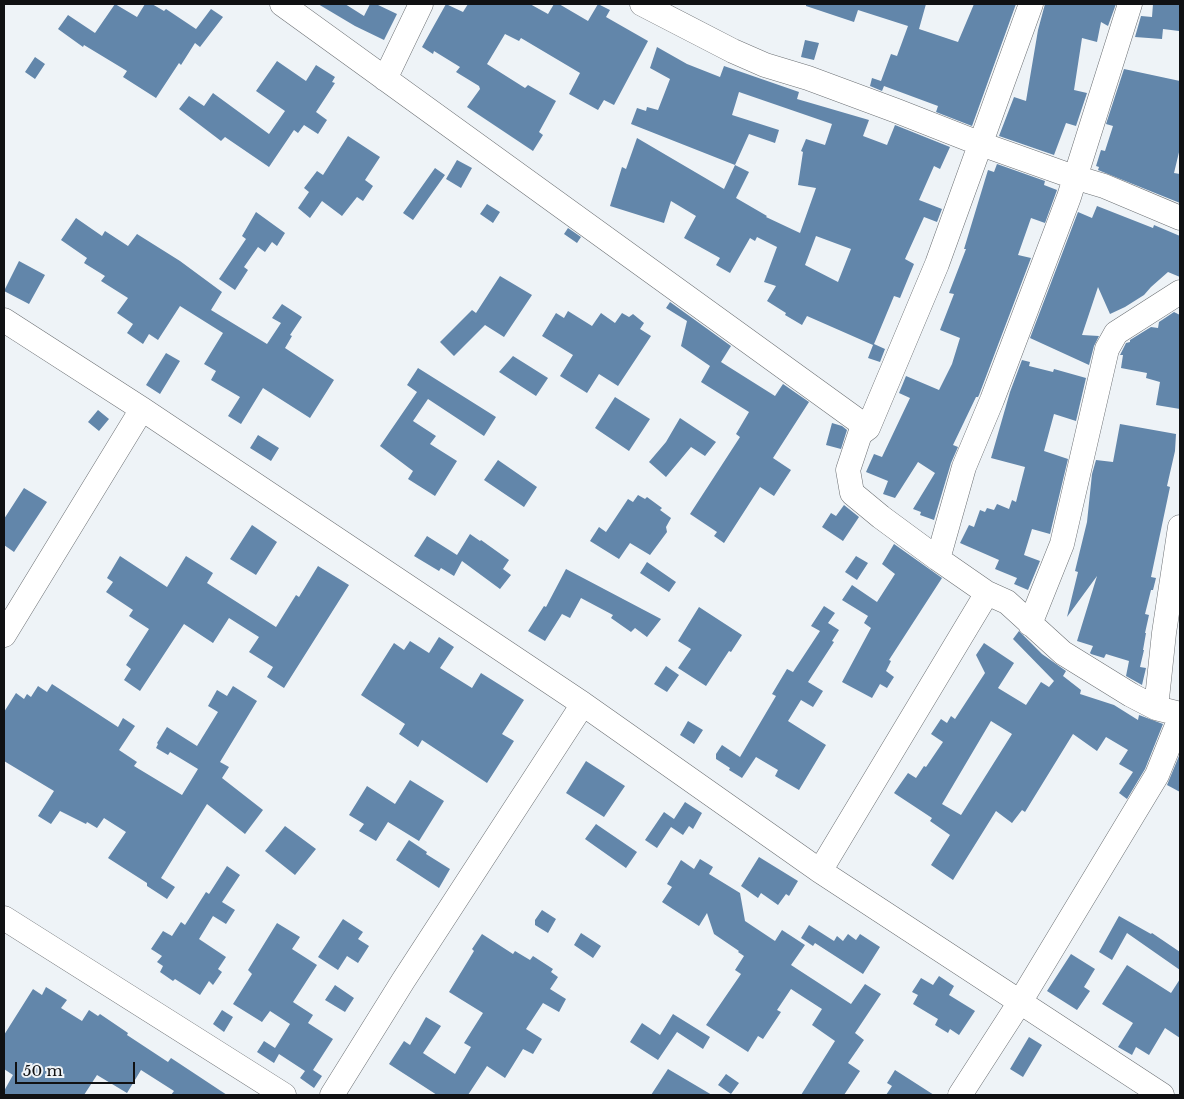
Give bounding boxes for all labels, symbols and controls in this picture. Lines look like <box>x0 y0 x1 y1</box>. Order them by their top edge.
scale bar <box>18 1052 138 1084</box>
text: 50 m <box>23 1061 63 1080</box>

